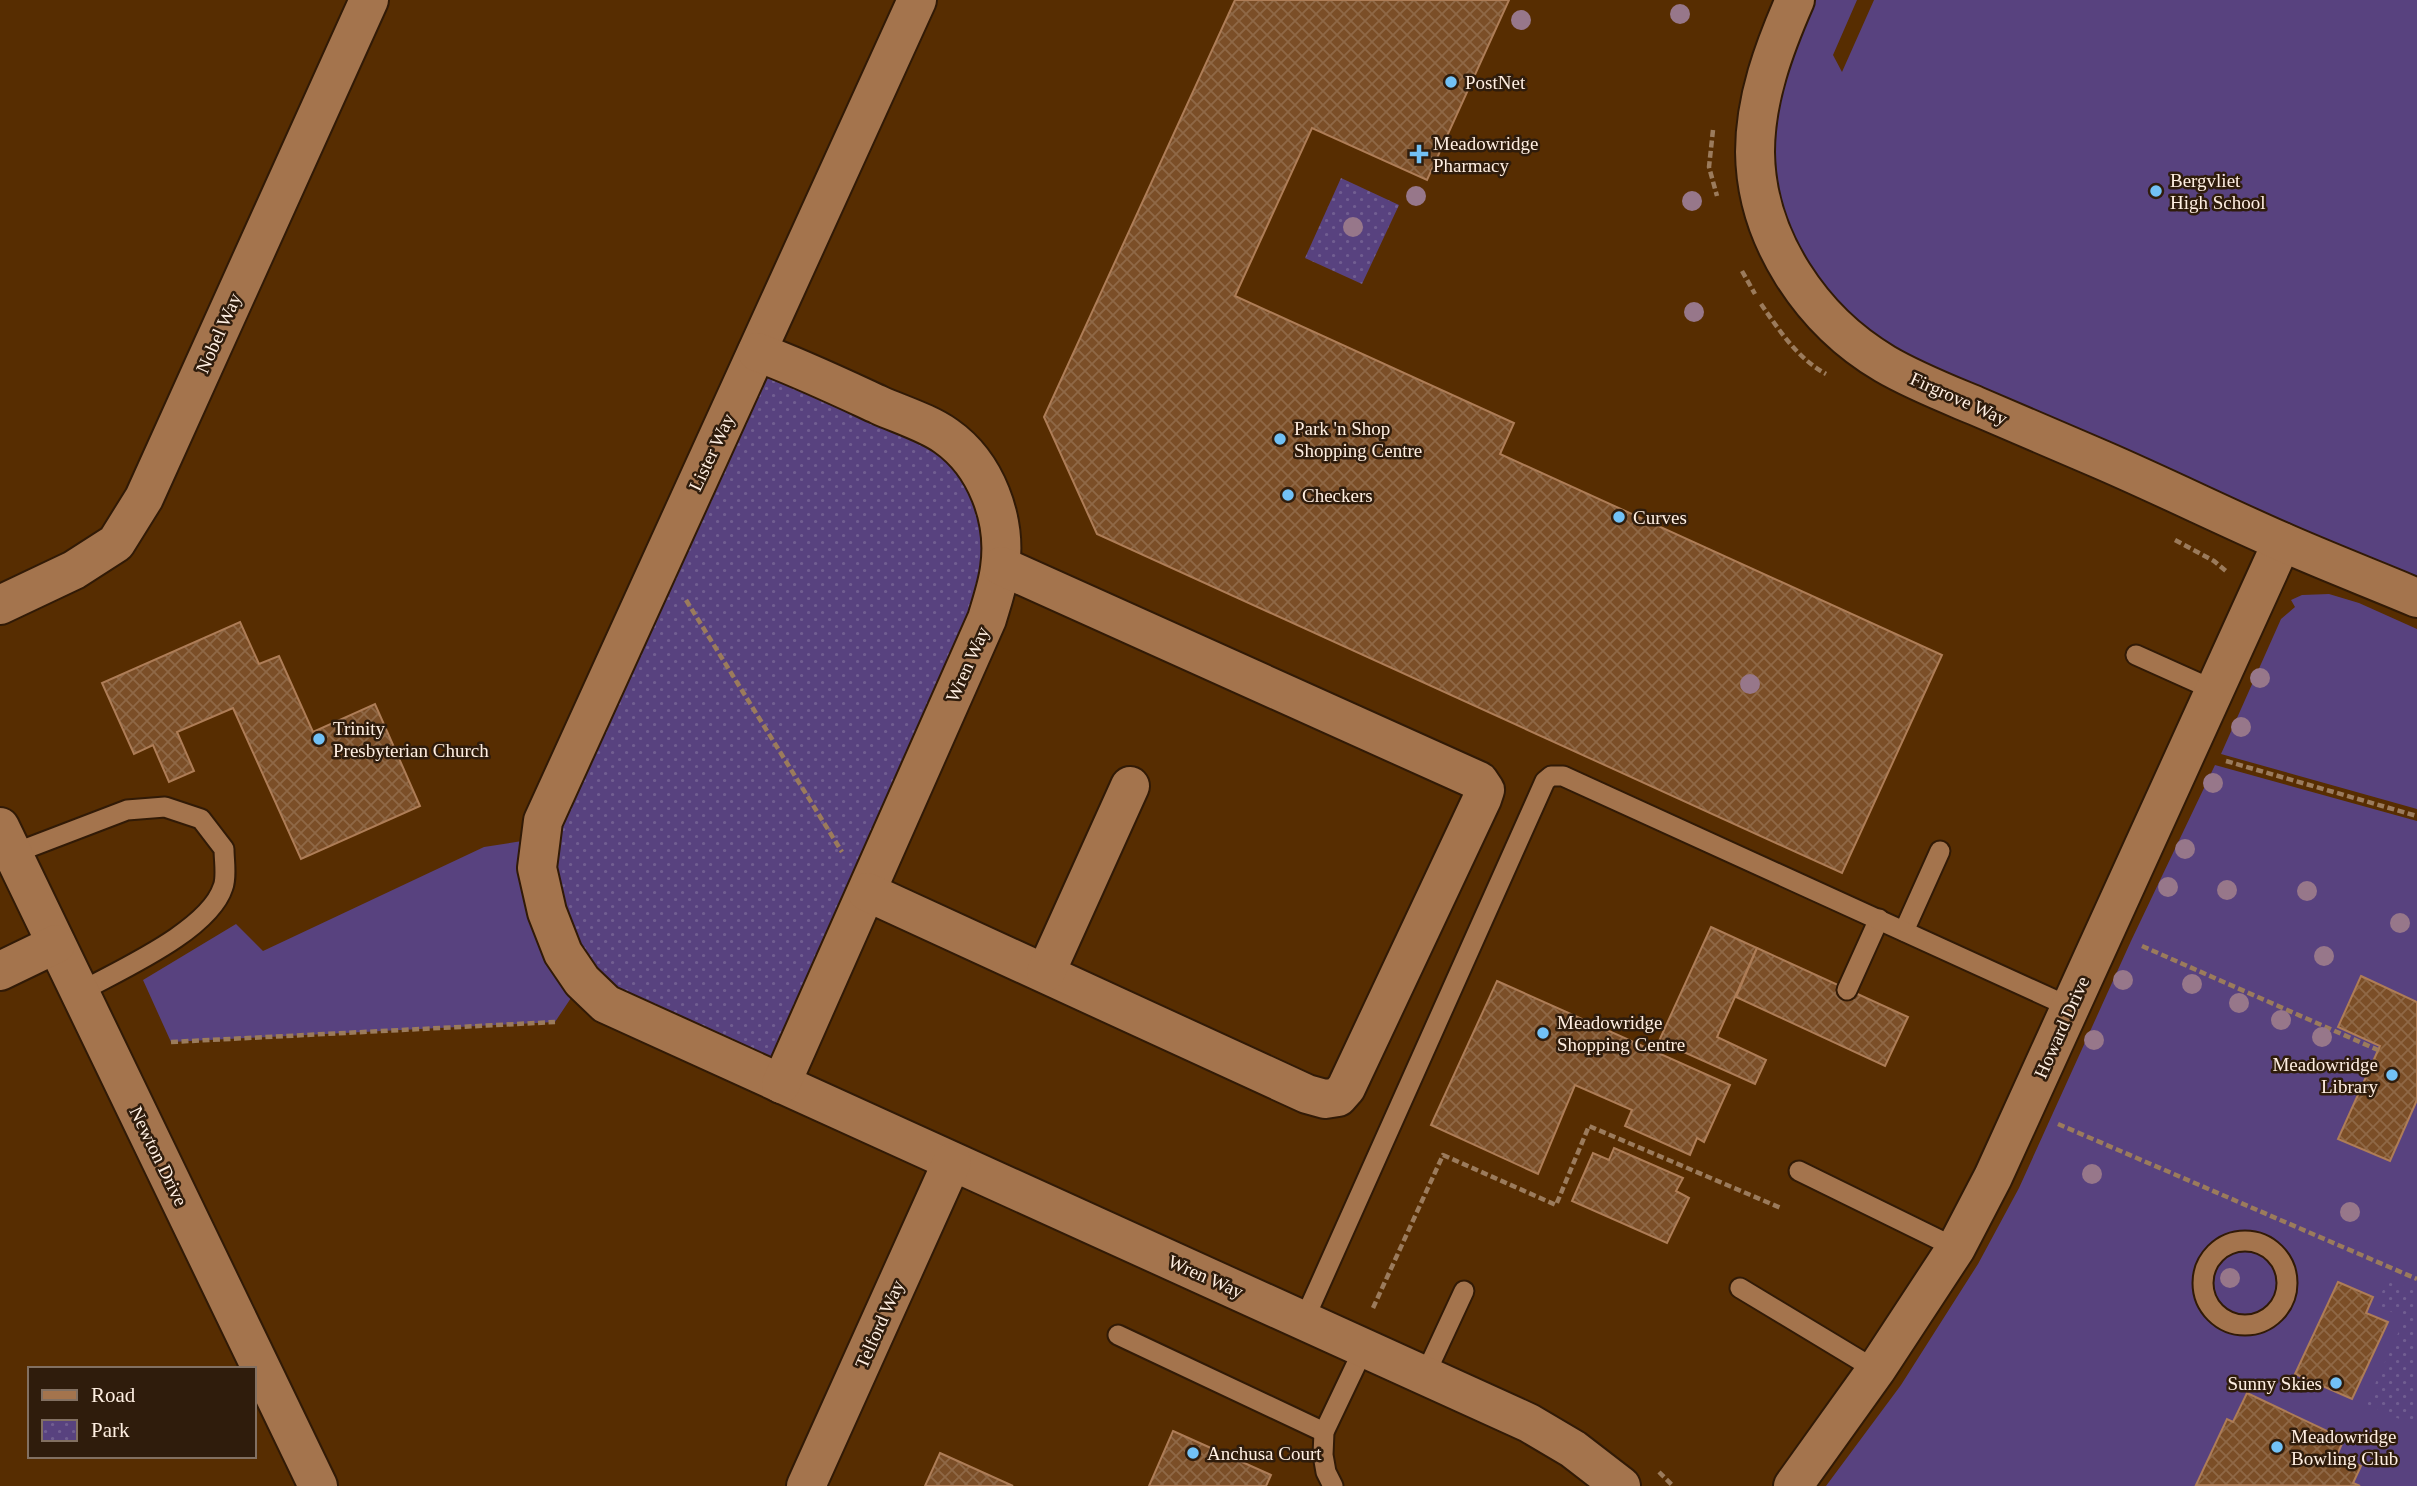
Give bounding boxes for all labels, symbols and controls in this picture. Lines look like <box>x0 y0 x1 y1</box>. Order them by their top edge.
place label: PostNet <box>1465 72 1526 93</box>
marker: PostNet <box>1443 74 1459 90</box>
place label: Meadowridge Pharmacy <box>1433 133 1539 176</box>
marker: Meadowridge Pharmacy <box>1411 146 1427 162</box>
place label: Bergvliet High School <box>2170 170 2266 213</box>
marker: Bergvliet High School <box>2148 183 2164 199</box>
street label: Nobel Way <box>192 290 246 376</box>
street label: Firgrove Way <box>1907 368 2011 429</box>
street label: Lister Way <box>684 410 739 494</box>
place label: Park 'n Shop Shopping Centre <box>1294 418 1422 461</box>
marker: Park 'n Shop Shopping Centre <box>1272 431 1288 447</box>
place label: Checkers <box>1302 485 1373 506</box>
marker: Checkers <box>1280 487 1296 503</box>
place label: Curves <box>1633 507 1687 528</box>
marker: Curves <box>1611 509 1627 525</box>
street label: Wren Way <box>942 623 994 705</box>
place label: Trinity Presbyterian Church <box>333 718 489 761</box>
marker: Trinity Presbyterian Church <box>311 731 327 747</box>
street label: Howard Drive <box>2030 973 2093 1081</box>
place label: Meadowridge Shopping Centre <box>1557 1012 1685 1055</box>
marker: Meadowridge Shopping Centre <box>1535 1025 1551 1041</box>
place label: Meadowridge Library <box>2272 1054 2378 1097</box>
marker: Meadowridge Library <box>2384 1067 2400 1083</box>
street label: Newton Drive <box>125 1103 192 1209</box>
street label: Wren Way <box>1165 1251 1247 1303</box>
street label: Telford Way <box>851 1276 908 1372</box>
legend <box>28 1367 256 1458</box>
place label: Sunny Skies <box>2228 1373 2322 1394</box>
marker: Sunny Skies <box>2328 1375 2344 1391</box>
text: Road <box>91 1383 136 1407</box>
text: Park <box>91 1418 130 1442</box>
place label: Meadowridge Bowling Club <box>2291 1426 2398 1469</box>
marker: Meadowridge Bowling Club <box>2269 1439 2285 1455</box>
place label: Anchusa Court <box>1207 1443 1322 1464</box>
marker: Anchusa Court <box>1185 1445 1201 1461</box>

